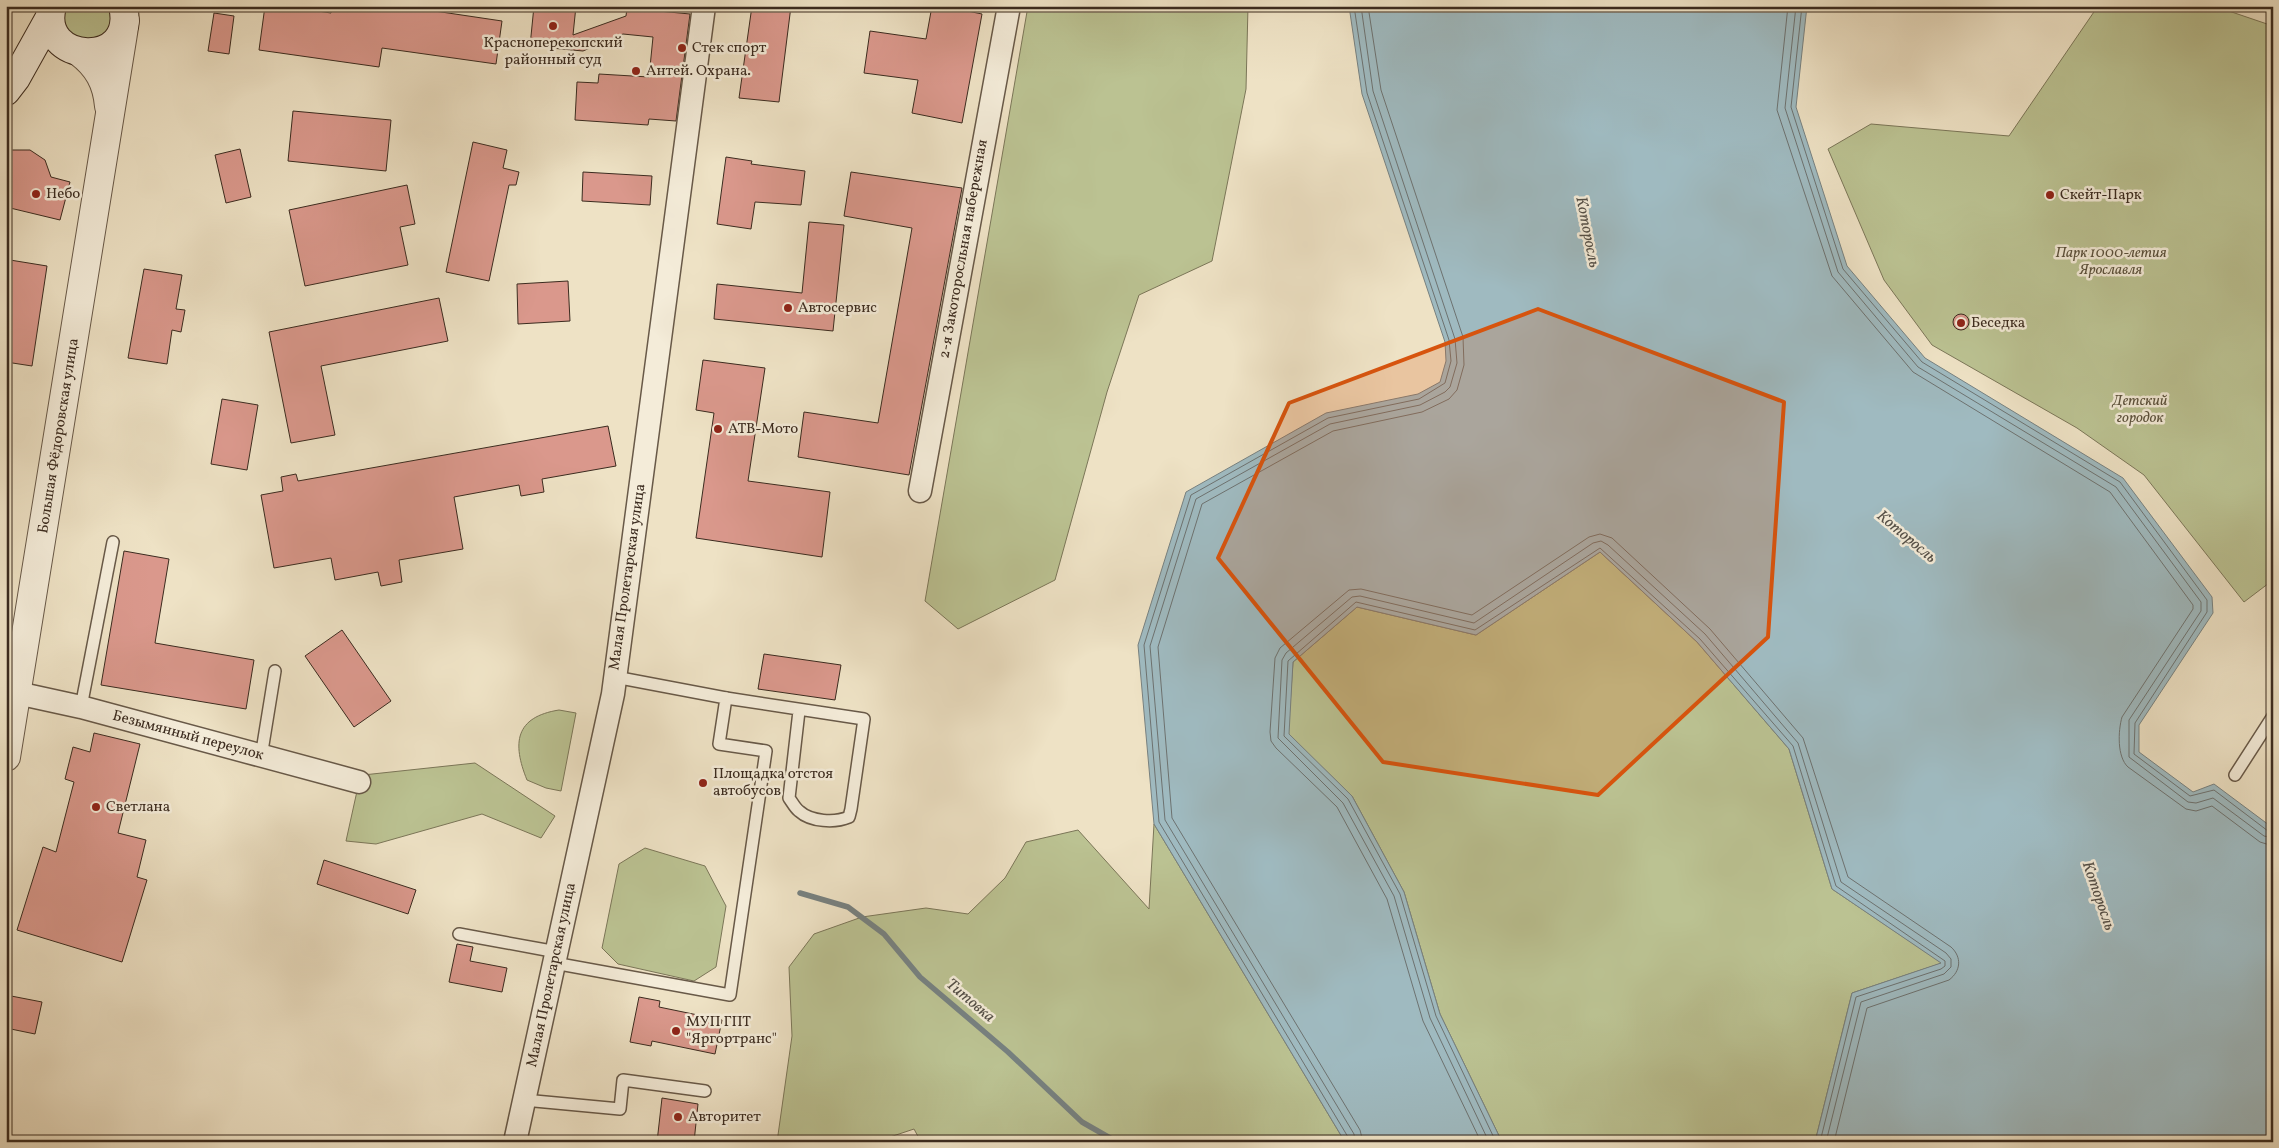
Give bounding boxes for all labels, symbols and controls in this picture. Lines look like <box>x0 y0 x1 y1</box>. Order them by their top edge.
marker: Красноперекопский районный суд <box>547 20 559 32</box>
place label: Красноперекопский районный суд <box>483 33 623 71</box>
place label: Стек спорт <box>692 38 767 59</box>
marker: Стек спорт <box>676 42 688 54</box>
place label: Антей. Охрана. <box>646 61 751 82</box>
marker: Антей. Охрана. <box>630 65 642 77</box>
street label: 2-я Закоторосльная набережная <box>934 138 994 360</box>
place label: Небо <box>46 184 80 205</box>
place label: Скейт-Парк <box>2060 185 2142 206</box>
marker: Небо <box>30 188 42 200</box>
marker: Скейт-Парк <box>2044 189 2056 201</box>
water label: Которосль <box>1569 195 1605 270</box>
park label: Парк 1000-летия Ярославля <box>2055 243 2167 281</box>
place label: Автосервис <box>798 298 877 319</box>
marker: Автосервис <box>782 302 794 314</box>
place label: Беседка <box>1971 313 2025 334</box>
marker: Беседка <box>1955 317 1967 329</box>
street label: Большая Фёдоровская улица <box>33 337 85 535</box>
park label: Детский городок <box>2112 391 2168 429</box>
place label: АТВ-Мото <box>728 419 798 440</box>
marker: АТВ-Мото <box>712 423 724 435</box>
street label: Малая Пролетарская улица <box>605 482 651 672</box>
water label: Которосль <box>1871 505 1941 569</box>
street label: Безымянный переулок <box>110 706 266 766</box>
place label: Площадка отстоя автобусов <box>713 764 833 802</box>
marker: Площадка отстоя автобусов <box>697 777 709 789</box>
place label: Светлана <box>106 797 170 818</box>
marker: Светлана <box>90 801 102 813</box>
water label: Которосль <box>2076 858 2120 934</box>
street label: Малая Пролетарская улица <box>522 881 582 1069</box>
water label: Титовка <box>941 974 999 1028</box>
place label: МУП ГПТ "Яргортранс" <box>686 1012 777 1050</box>
marker: МУП ГПТ "Яргортранс" <box>670 1025 682 1037</box>
place label: Авторитет <box>688 1107 761 1128</box>
marker: Авторитет <box>672 1111 684 1123</box>

